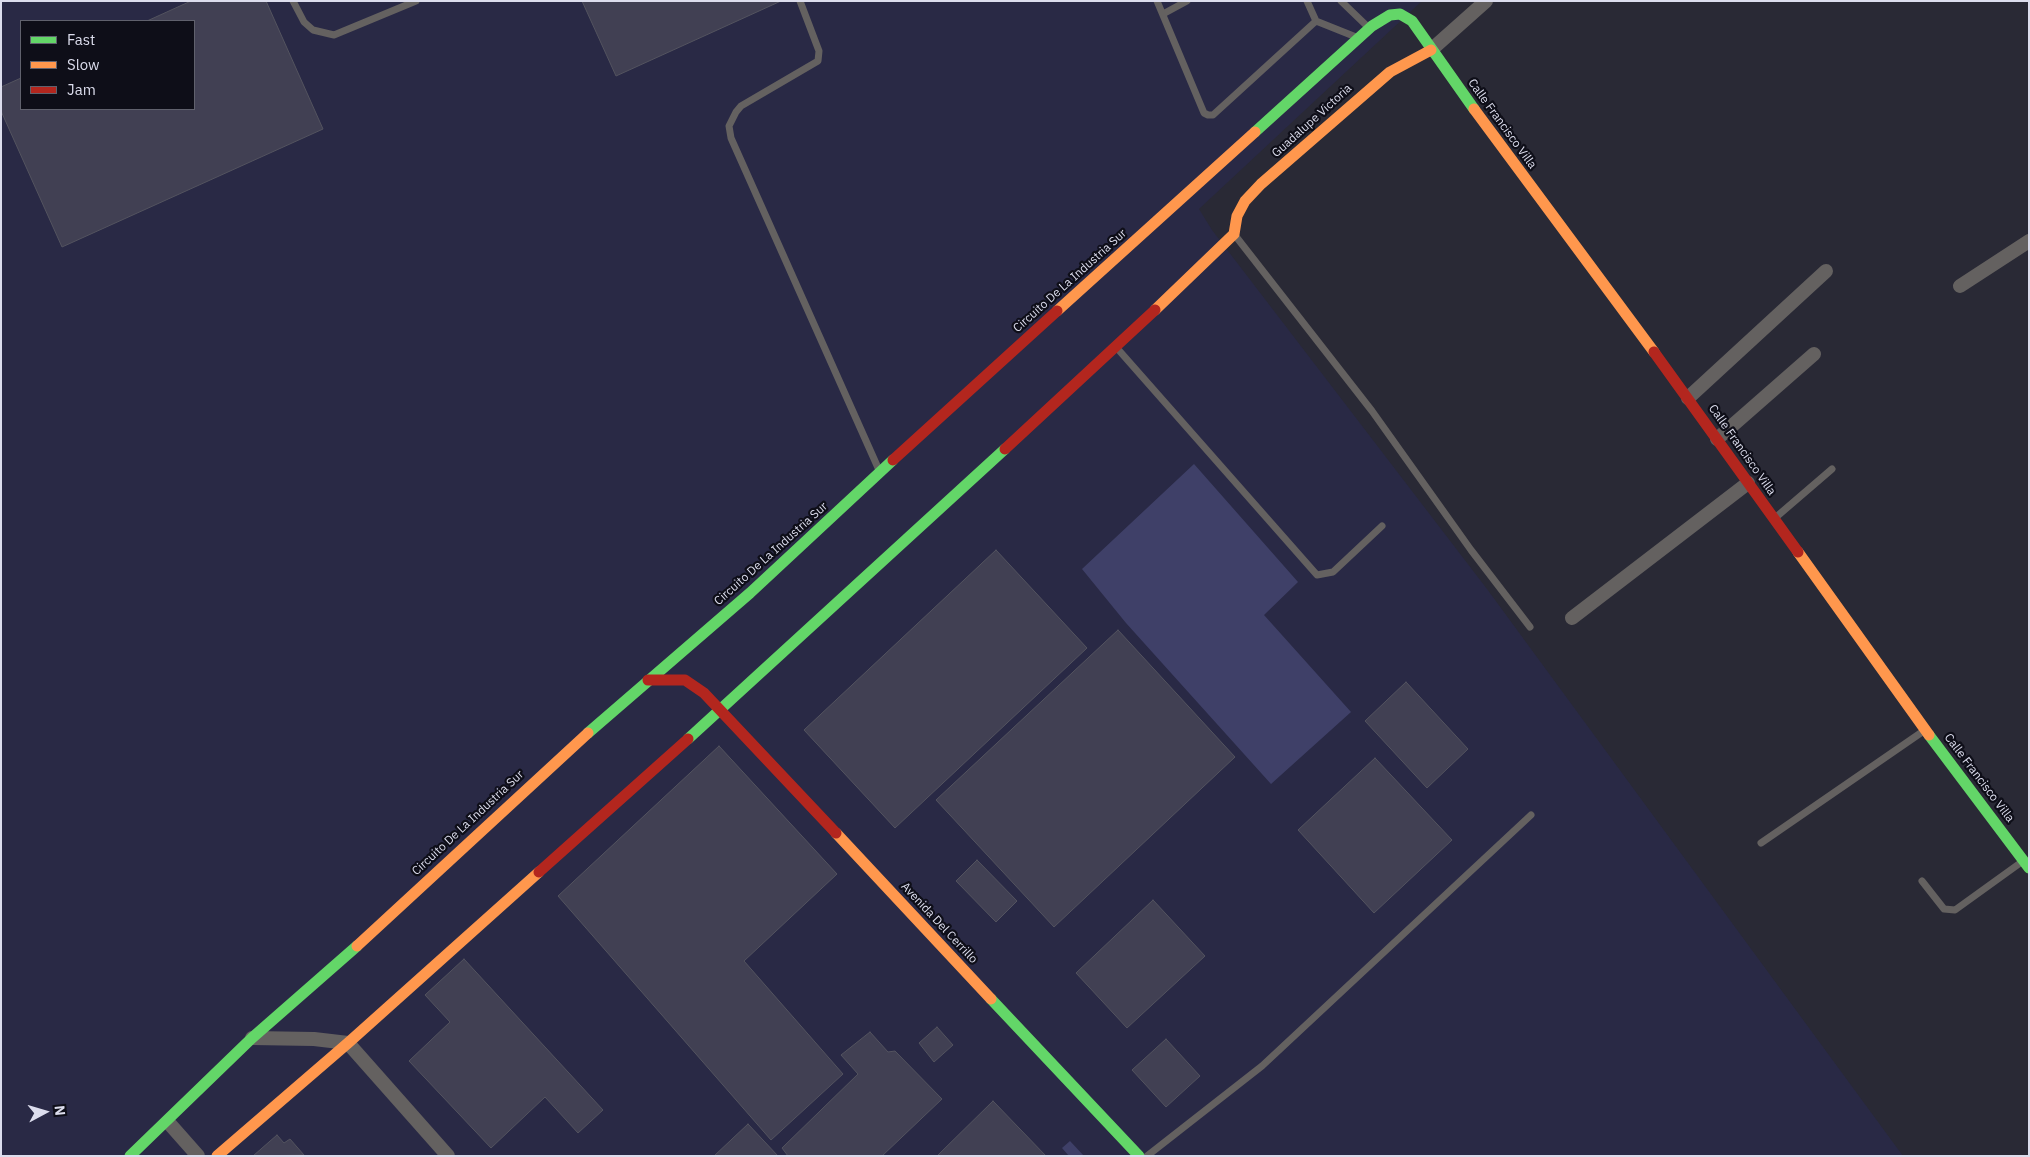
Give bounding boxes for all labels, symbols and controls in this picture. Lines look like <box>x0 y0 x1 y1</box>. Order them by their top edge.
legend <box>20 20 195 110</box>
text: Fast <box>67 30 95 49</box>
text: Slow <box>67 55 100 74</box>
street label: Calle Francisco Villa <box>1465 76 1539 172</box>
text: Jam <box>67 80 96 99</box>
street label: Guadalupe Victoria <box>1269 81 1355 161</box>
street label: Circuito De La Industria Sur <box>1010 226 1130 336</box>
street label: Calle Francisco Villa <box>1705 402 1779 498</box>
street label: Circuito De La Industria Sur <box>711 499 831 609</box>
street label: Calle Francisco Villa <box>1941 731 2017 825</box>
street label: Circuito De La Industria Sur <box>409 768 527 878</box>
street label: Avenida Del Cerrillo <box>898 879 980 967</box>
north arrow <box>20 1087 70 1137</box>
text: N <box>50 1104 69 1116</box>

